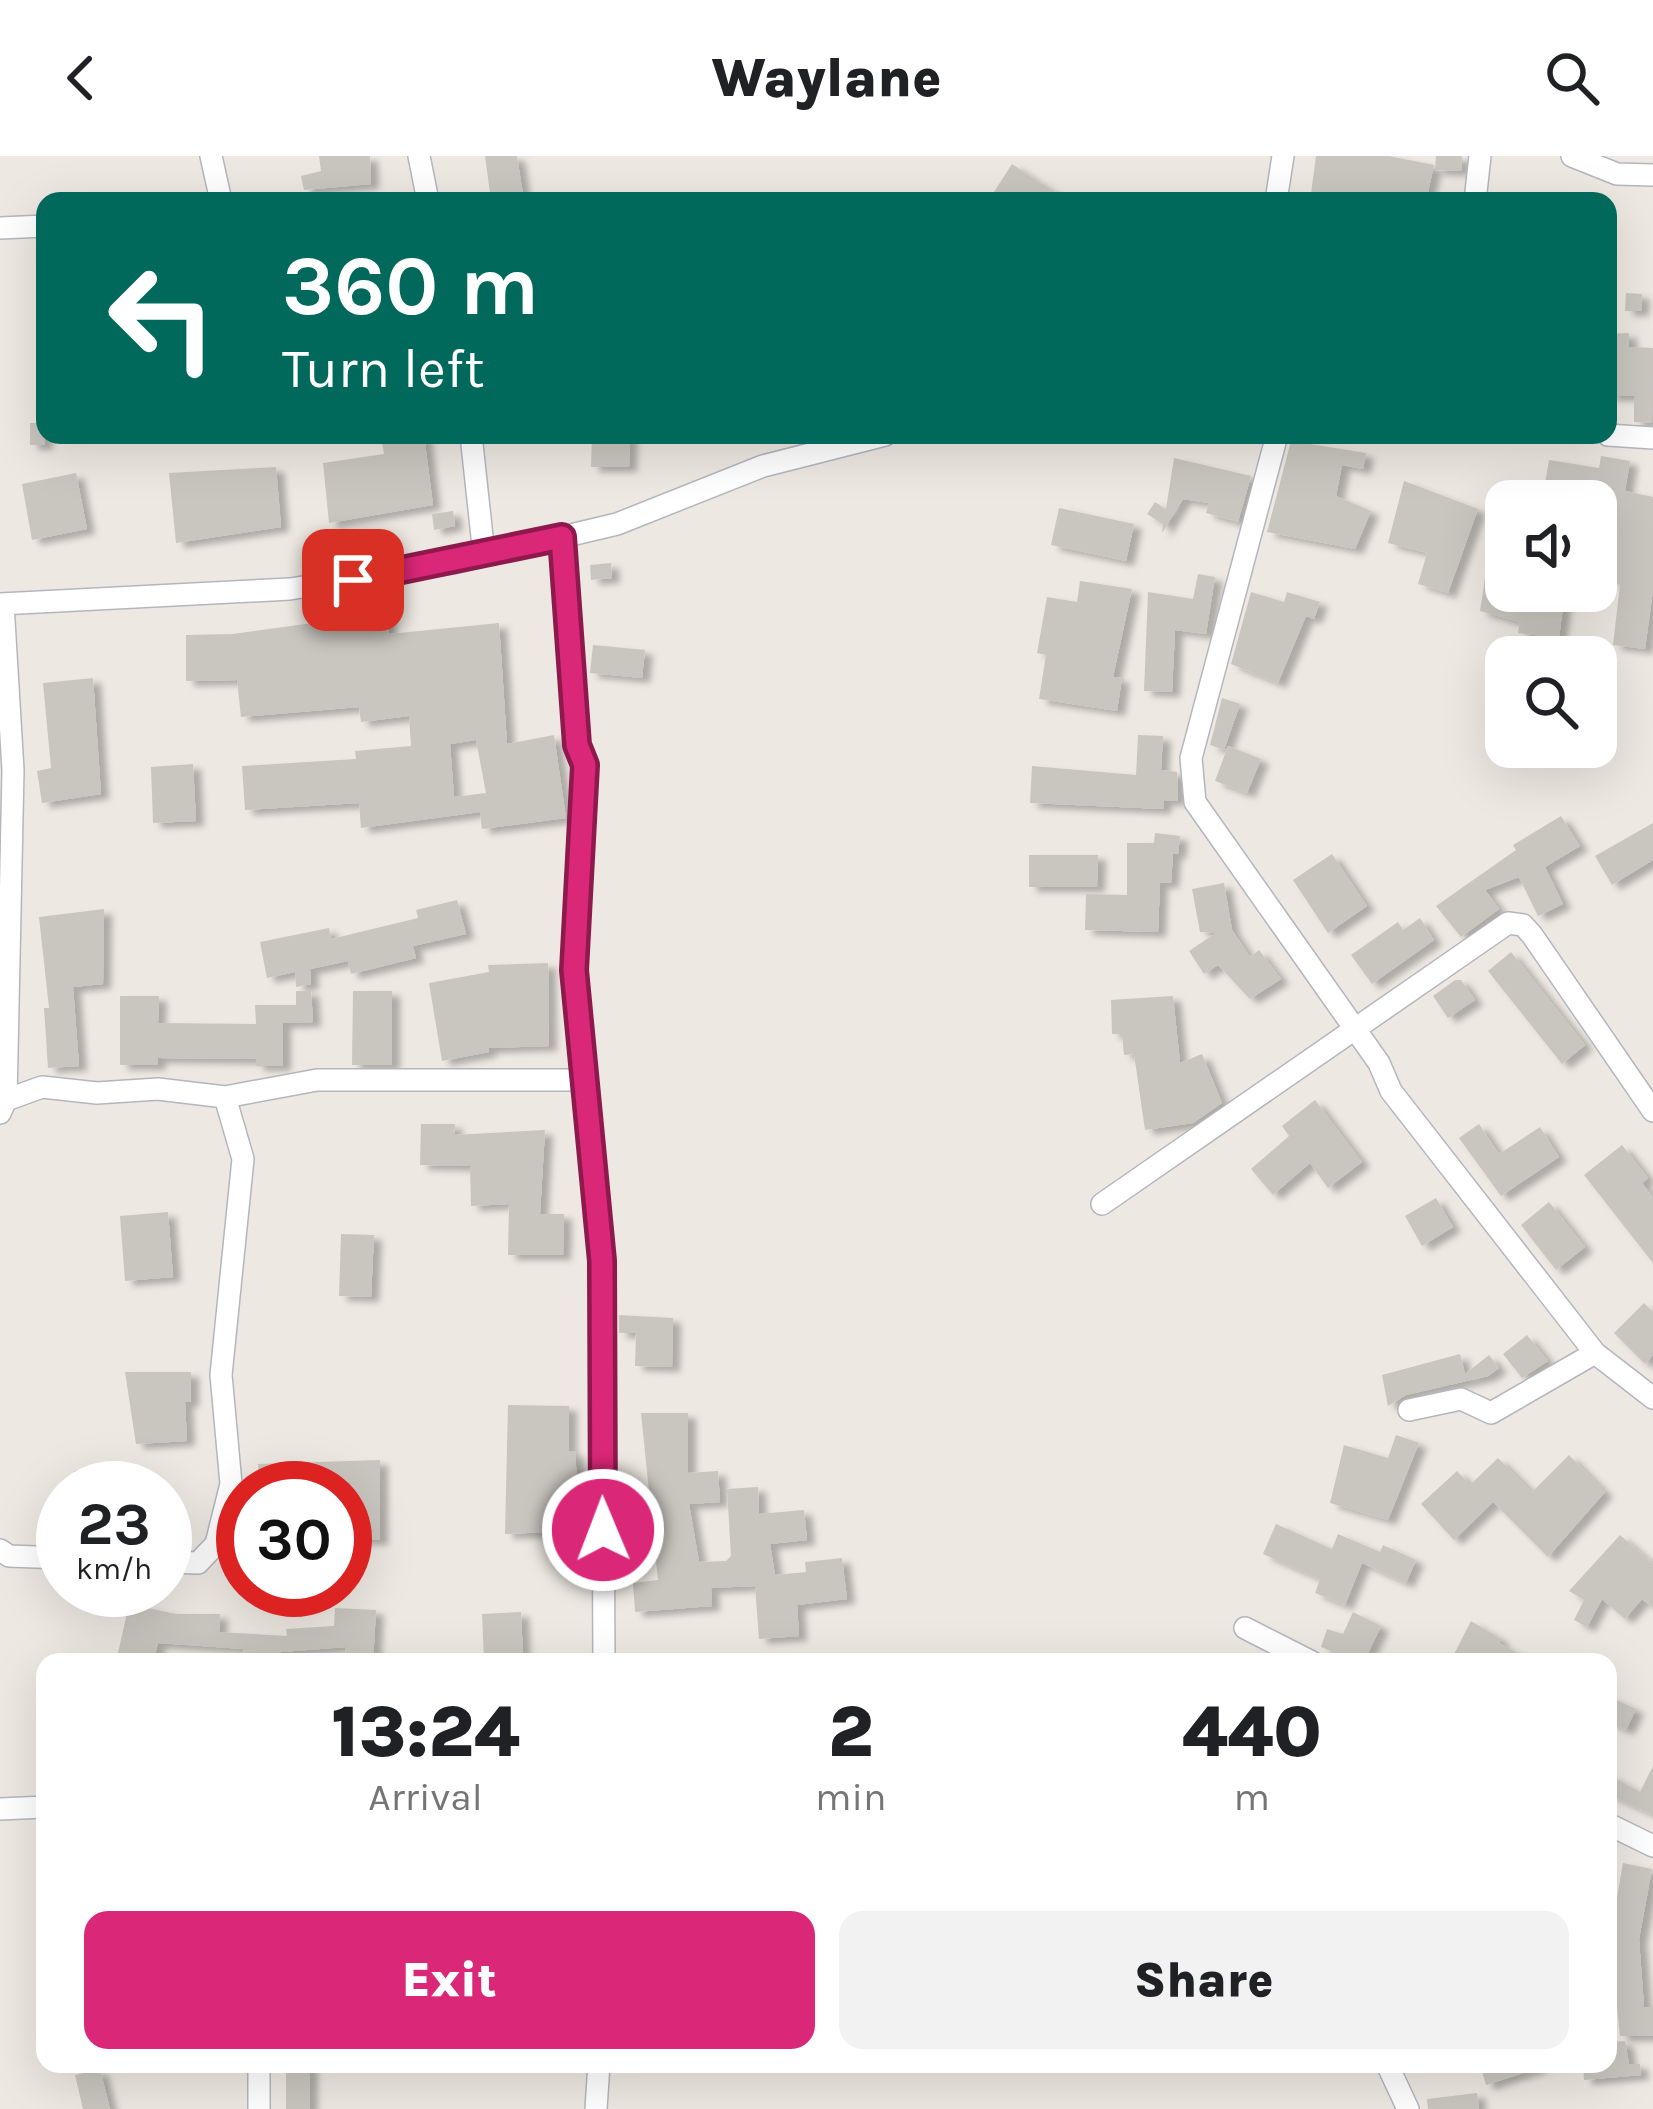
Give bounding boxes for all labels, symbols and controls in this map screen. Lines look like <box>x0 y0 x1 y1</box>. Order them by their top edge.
icon: back <box>48 45 114 111</box>
icon: search <box>1539 45 1605 111</box>
text: Waylane <box>711 46 942 110</box>
text: 360 m <box>282 237 539 335</box>
icon: left <box>84 240 240 396</box>
text: Turn left <box>282 337 485 401</box>
map controls <box>1485 480 1617 768</box>
button: sound <box>1485 480 1617 612</box>
pin <box>302 529 404 631</box>
icon: arrive <box>320 547 386 613</box>
button: search <box>1485 636 1617 768</box>
speed limit sign: 30 <box>216 1461 372 1617</box>
position arrow <box>540 1467 666 1593</box>
text: 23 <box>77 1489 151 1559</box>
text: km/h <box>76 1551 152 1587</box>
text: 13:24 <box>331 1690 520 1774</box>
text: 2 <box>828 1690 874 1774</box>
text: 440 <box>1182 1690 1322 1774</box>
text: Arrival <box>368 1774 483 1820</box>
text: min <box>815 1774 887 1820</box>
text: m <box>1234 1774 1270 1820</box>
button: Exit <box>84 1911 815 2049</box>
button: Share <box>839 1911 1569 2049</box>

